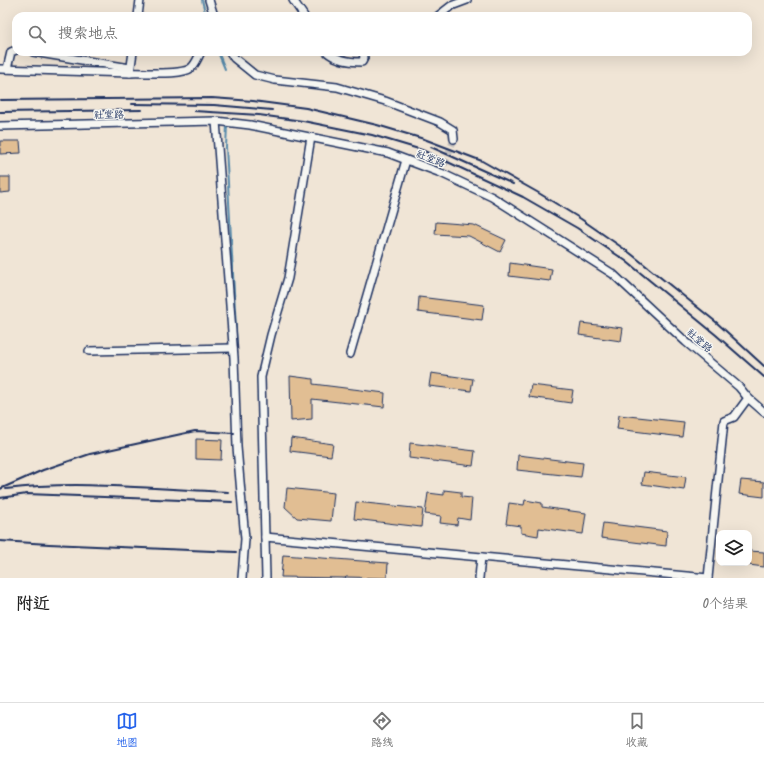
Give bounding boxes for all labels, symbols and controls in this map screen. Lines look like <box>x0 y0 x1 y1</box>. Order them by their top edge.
search box <box>12 12 752 56</box>
text: 搜索地点 <box>58 22 118 46</box>
icon: search <box>26 23 48 45</box>
street label: 社堂路 <box>94 107 124 123</box>
street label: 社堂路 <box>414 146 448 172</box>
street label: 社堂路 <box>683 325 716 357</box>
map controls <box>716 530 752 566</box>
button: layers <box>716 530 752 566</box>
text: 附近 <box>16 591 50 618</box>
text: 0个结果 <box>702 594 748 615</box>
tab: 地图 <box>116 710 138 752</box>
tab: 路线 <box>371 710 393 752</box>
tab: 收藏 <box>626 710 648 752</box>

